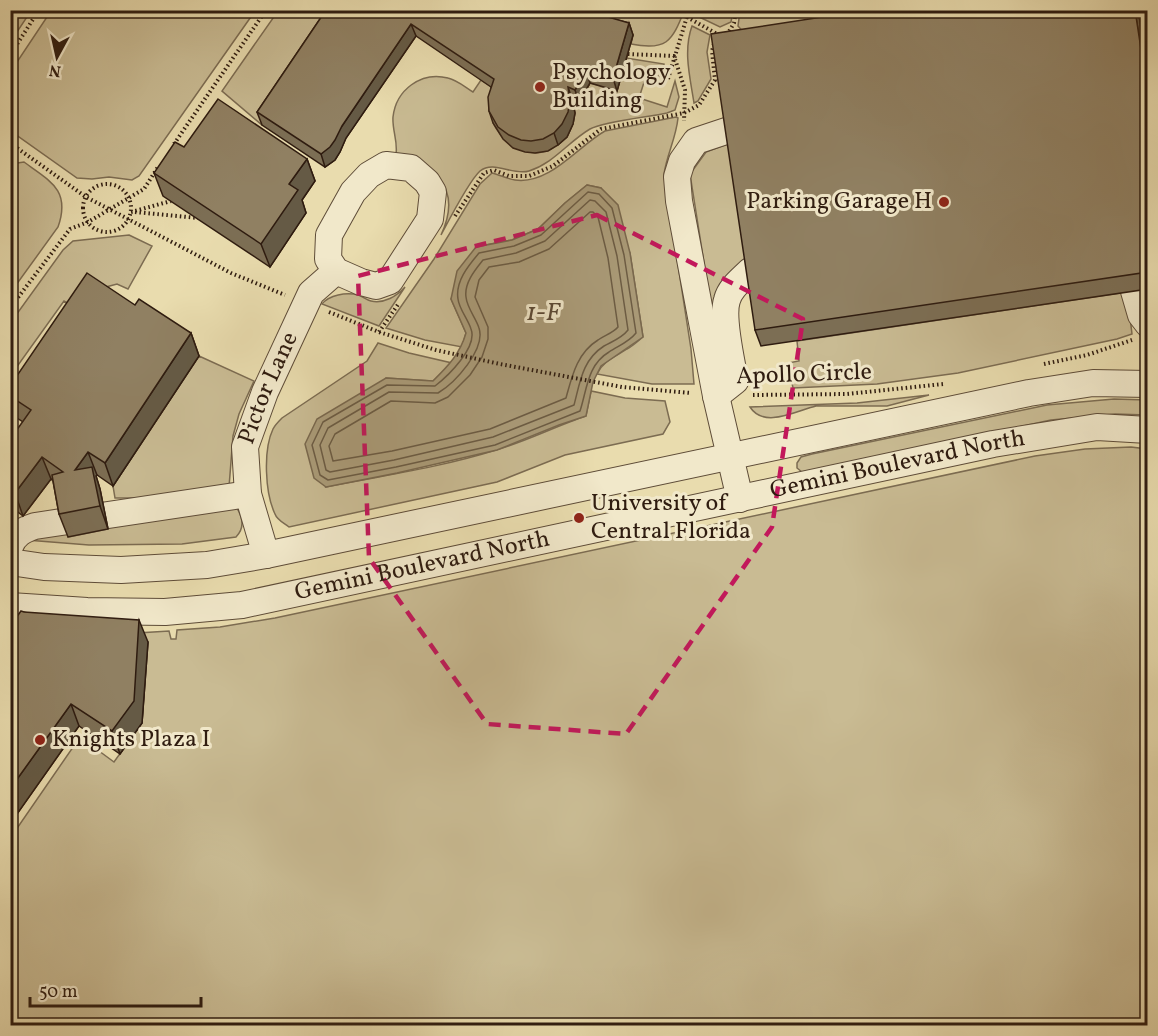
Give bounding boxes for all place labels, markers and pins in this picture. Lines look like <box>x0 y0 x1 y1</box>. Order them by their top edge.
place label: Psychology Building <box>552 56 671 118</box>
marker: Psychology Building <box>533 80 547 94</box>
place label: Parking Garage H <box>746 185 932 219</box>
marker: Parking Garage H <box>937 195 951 209</box>
place label: University of Central Florida <box>591 487 751 549</box>
marker: University of Central Florida <box>572 511 586 525</box>
place label: Knights Plaza I <box>52 723 210 757</box>
marker: Knights Plaza I <box>33 733 47 747</box>

